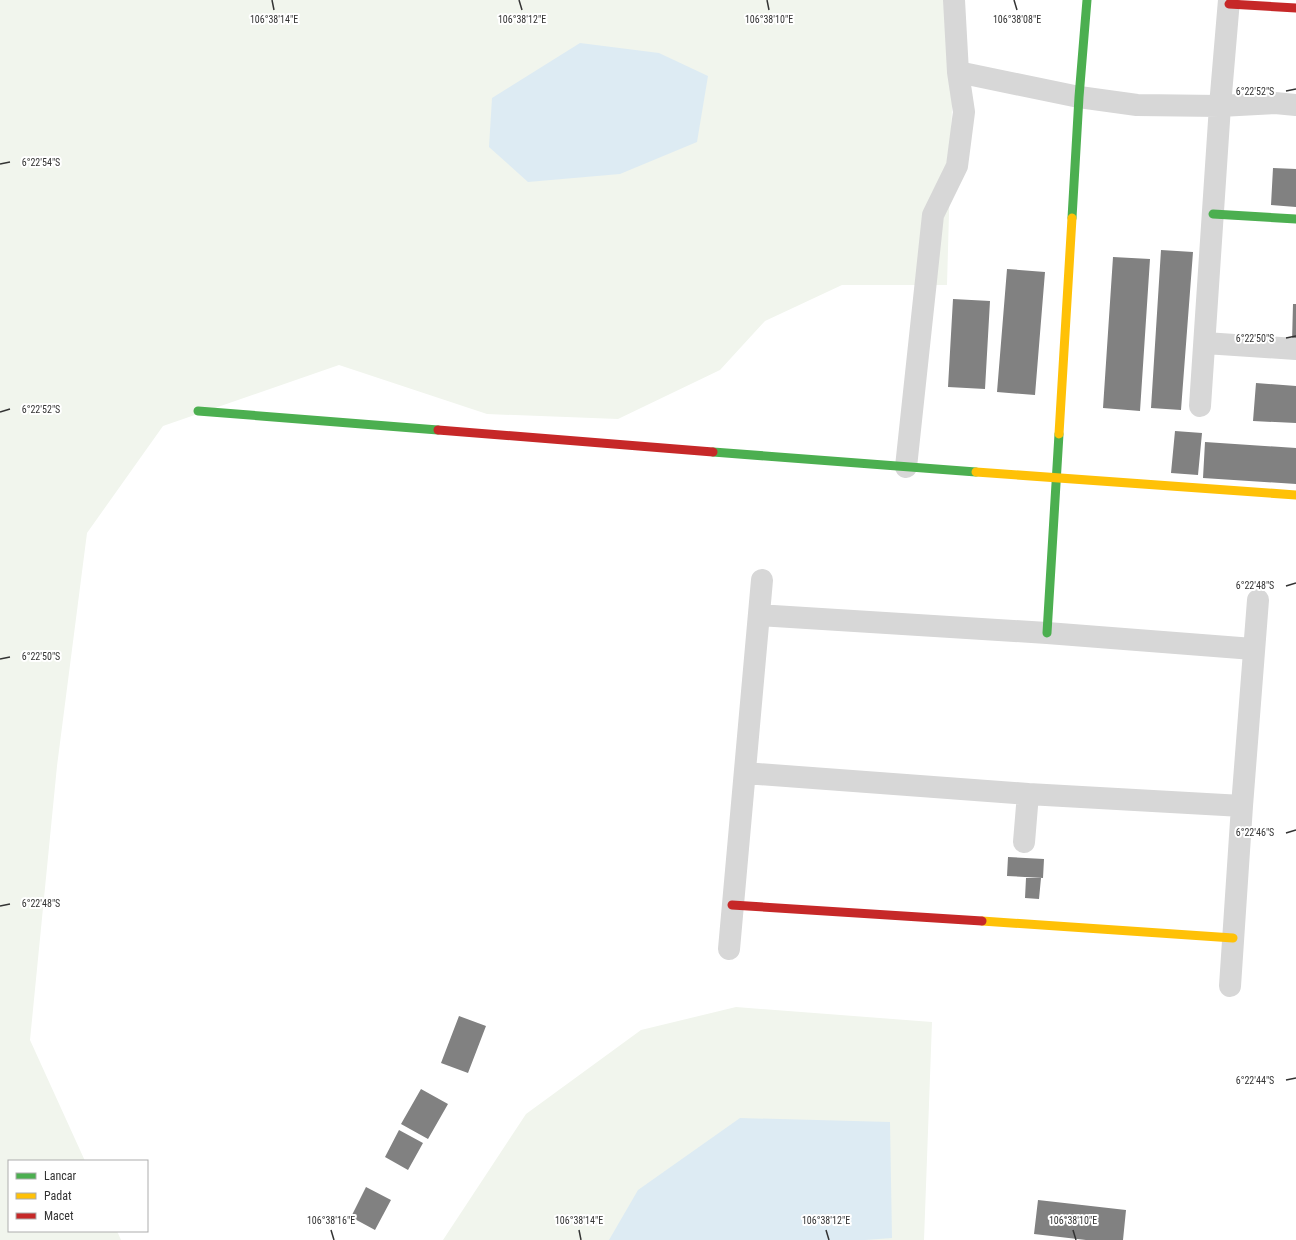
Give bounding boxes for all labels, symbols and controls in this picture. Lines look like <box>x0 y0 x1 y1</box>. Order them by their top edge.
text: 106°38'14"E <box>250 14 298 25</box>
text: 106°38'12"E <box>498 14 546 25</box>
text: 106°38'10"E <box>745 14 793 25</box>
text: 106°38'08"E <box>993 14 1041 25</box>
text: 6°22'52"S <box>1236 86 1274 97</box>
text: 6°22'54"S <box>22 157 60 168</box>
text: 6°22'50"S <box>1236 333 1274 344</box>
text: 6°22'52"S <box>22 404 60 415</box>
text: 6°22'48"S <box>1236 580 1274 591</box>
text: 6°22'50"S <box>22 651 60 662</box>
text: 6°22'46"S <box>1236 827 1274 838</box>
text: 6°22'48"S <box>22 898 60 909</box>
text: 6°22'44"S <box>1236 1075 1274 1086</box>
legend <box>8 1160 148 1232</box>
text: Lancar <box>44 1169 77 1183</box>
text: Padat <box>44 1189 72 1203</box>
text: Macet <box>44 1209 74 1223</box>
text: 106°38'16"E <box>307 1215 355 1226</box>
text: 106°38'14"E <box>555 1215 603 1226</box>
text: 106°38'12"E <box>802 1215 850 1226</box>
text: 106°38'10"E <box>1049 1215 1097 1226</box>

